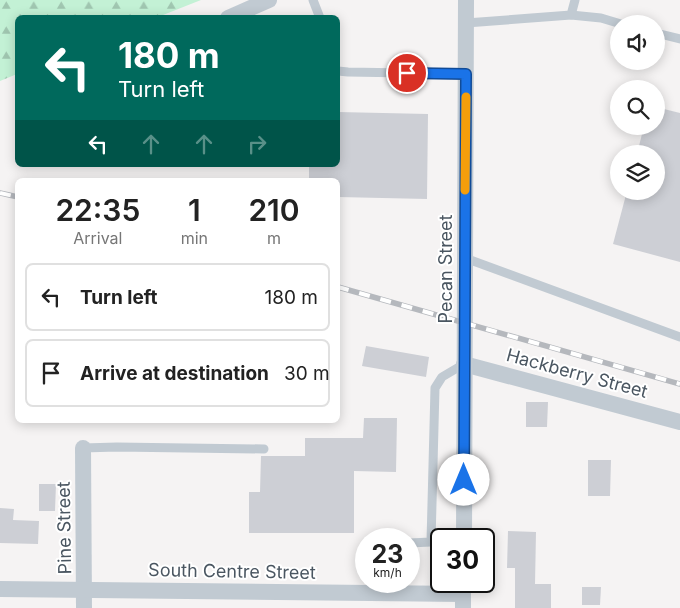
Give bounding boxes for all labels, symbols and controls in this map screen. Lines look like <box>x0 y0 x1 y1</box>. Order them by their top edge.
map controls <box>610 15 665 200</box>
button: sound <box>610 15 665 70</box>
text: 180 m <box>118 34 220 76</box>
icon: left <box>35 35 100 100</box>
pin <box>386 52 428 94</box>
icon: arrive <box>393 59 421 87</box>
text: Turn left <box>118 76 204 102</box>
button: search <box>610 80 665 135</box>
icon: left <box>84 130 112 158</box>
icon: ahead <box>137 130 165 158</box>
icon: ahead <box>190 130 218 158</box>
icon: right <box>243 130 271 158</box>
button: layers <box>610 145 665 200</box>
text: 22:35 <box>55 192 140 228</box>
text: 1 <box>188 192 201 228</box>
text: 210 <box>248 192 300 228</box>
street label: Pecan Street <box>435 214 456 323</box>
text: Arrival <box>73 228 122 248</box>
text: min <box>181 228 208 248</box>
text: m <box>267 228 281 248</box>
icon: left <box>37 283 65 311</box>
text: Turn left <box>80 286 158 309</box>
text: 180 m <box>265 286 318 309</box>
street label: Hackberry Street <box>504 344 650 402</box>
icon: arrive <box>37 359 65 387</box>
text: Arrive at destination <box>80 362 269 385</box>
text: 30 m <box>284 362 330 385</box>
position arrow <box>437 453 489 505</box>
street label: Pine Street <box>53 481 75 575</box>
speed limit sign: 30 <box>430 528 495 593</box>
text: 23 <box>372 539 403 569</box>
street label: South Centre Street <box>148 559 316 583</box>
text: km/h <box>373 565 402 580</box>

